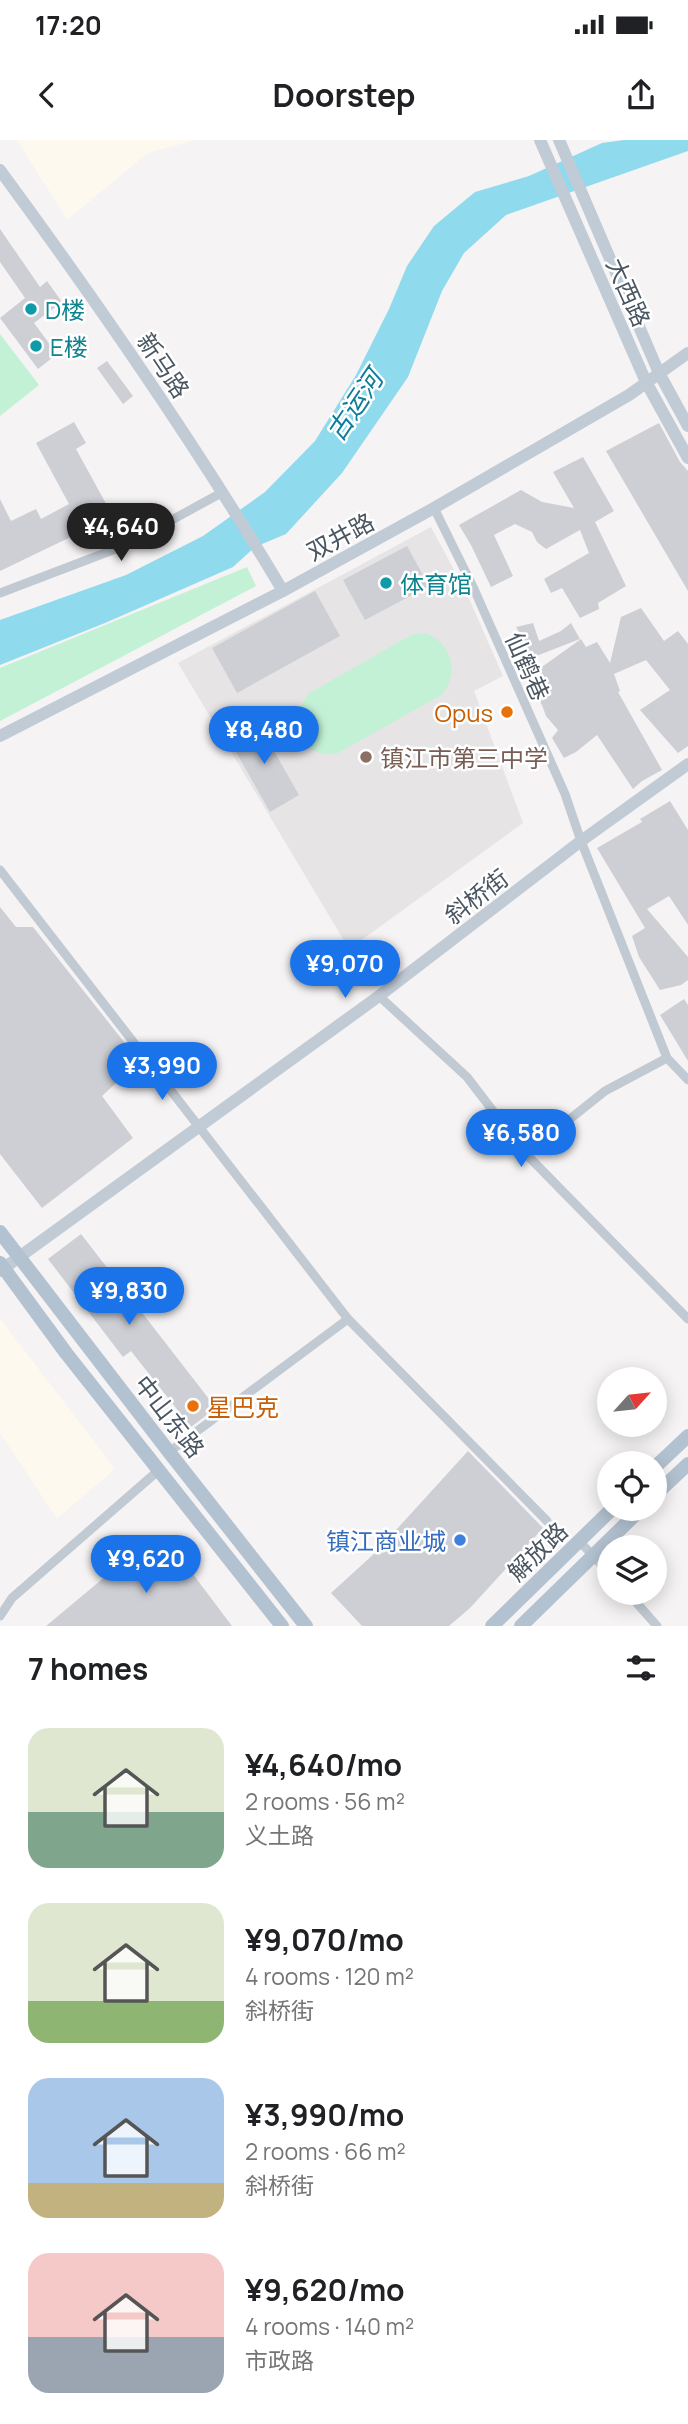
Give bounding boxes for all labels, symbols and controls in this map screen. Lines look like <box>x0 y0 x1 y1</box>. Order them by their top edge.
text: 17:20 <box>35 7 102 43</box>
text: Doorstep <box>273 73 415 117</box>
icon: back <box>28 76 66 114</box>
icon: share <box>622 76 660 114</box>
street label: 大西路 <box>599 252 659 332</box>
place label: D楼 <box>45 293 85 326</box>
marker: D楼 <box>23 301 39 317</box>
street label: 新马路 <box>130 326 198 404</box>
place label: E楼 <box>50 330 88 363</box>
marker: E楼 <box>28 338 44 354</box>
water label: 古运河 <box>317 358 394 447</box>
pin: ¥4,640 <box>64 504 178 563</box>
street label: 双井路 <box>300 505 380 567</box>
text: ¥4,640 <box>83 510 159 542</box>
place label: 体育馆 <box>400 567 472 600</box>
marker: 体育馆 <box>378 575 394 591</box>
street label: 仙鹤巷 <box>498 626 558 706</box>
place label: Opus <box>435 696 493 729</box>
marker: Opus <box>499 704 515 720</box>
pin: ¥8,480 <box>207 706 321 766</box>
text: ¥8,480 <box>225 713 303 745</box>
place label: 镇江市第三中学 <box>380 741 548 774</box>
marker: 镇江市第三中学 <box>358 749 374 765</box>
street label: 斜桥街 <box>437 861 515 931</box>
pin: ¥9,070 <box>288 940 402 1000</box>
text: ¥9,070 <box>306 947 384 979</box>
pin: ¥3,990 <box>105 1042 219 1102</box>
text: ¥3,990 <box>123 1049 201 1081</box>
pin: ¥6,580 <box>464 1110 578 1169</box>
text: ¥6,580 <box>482 1116 560 1148</box>
pin: ¥9,830 <box>72 1268 186 1327</box>
text: ¥9,830 <box>90 1274 168 1306</box>
north arrow <box>597 1367 667 1437</box>
map controls <box>597 1367 667 1605</box>
street label: 中山东路 <box>127 1368 213 1464</box>
place label: 星巴克 <box>207 1390 279 1423</box>
marker: 星巴克 <box>185 1398 201 1414</box>
button: locate <box>597 1451 667 1521</box>
street label: 解放路 <box>500 1514 574 1588</box>
place label: 镇江商业城 <box>326 1524 446 1557</box>
marker: 镇江商业城 <box>452 1532 468 1548</box>
button: layers <box>597 1535 667 1605</box>
pin: ¥9,620 <box>89 1536 203 1595</box>
text: ¥9,620 <box>107 1542 185 1574</box>
text: 7 homes <box>28 1648 148 1689</box>
icon: filters <box>622 1649 660 1687</box>
text: ¥4,640/mo <box>245 1744 402 1785</box>
icon: home <box>84 1756 168 1840</box>
text: 2 rooms · 56 m² <box>245 1785 405 1817</box>
text: 义土路 <box>245 1819 314 1851</box>
text: ¥9,070/mo <box>245 1919 404 1960</box>
icon: home <box>84 1931 168 2015</box>
text: 4 rooms · 120 m² <box>245 1960 414 1992</box>
text: 斜桥街 <box>245 1994 314 2026</box>
text: ¥3,990/mo <box>245 2094 404 2135</box>
icon: home <box>84 2106 168 2190</box>
text: 2 rooms · 66 m² <box>245 2135 406 2167</box>
text: 斜桥街 <box>245 2169 314 2201</box>
text: ¥9,620/mo <box>245 2269 405 2310</box>
icon: home <box>84 2281 168 2365</box>
text: 4 rooms · 140 m² <box>245 2310 414 2342</box>
text: 市政路 <box>245 2344 314 2376</box>

